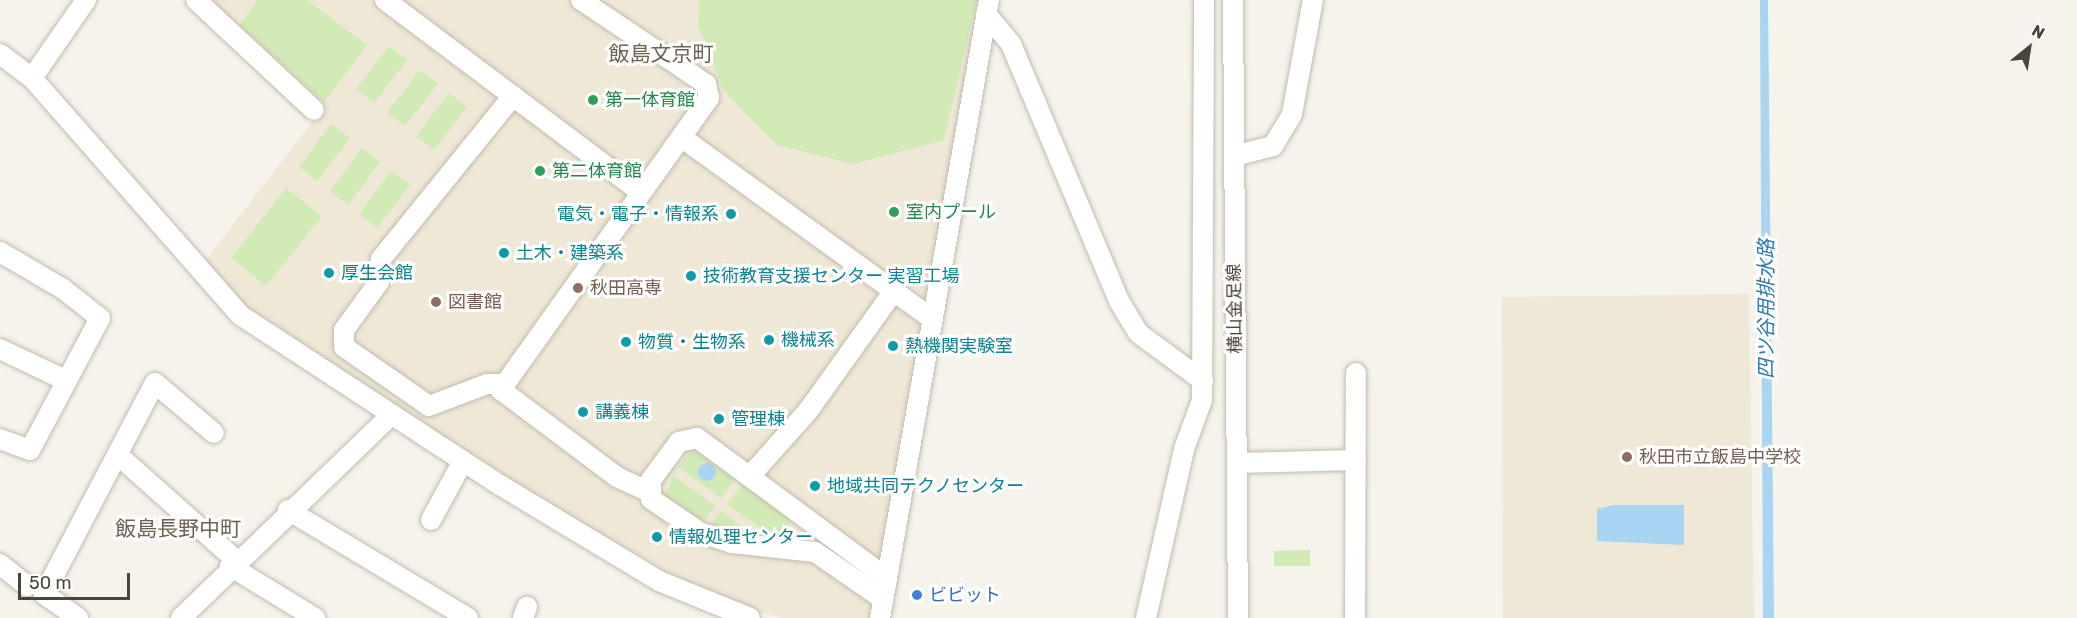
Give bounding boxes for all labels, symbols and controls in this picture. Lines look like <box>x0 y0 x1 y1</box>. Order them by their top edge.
north arrow <box>1999 18 2059 78</box>
text: N <box>2029 21 2048 43</box>
district label: 飯島文京町 <box>609 41 713 67</box>
place label: 第一体育館 <box>605 89 695 111</box>
marker: 第一体育館 <box>586 93 600 107</box>
place label: 第二体育館 <box>552 160 642 182</box>
marker: 第二体育館 <box>533 164 547 178</box>
place label: 室内プール <box>906 201 996 223</box>
place label: 電気・電子・情報系 <box>557 203 719 225</box>
marker: 室内プール <box>887 205 901 219</box>
marker: 電気・電子・情報系 <box>724 207 738 221</box>
water label: 四ツ谷用排水路 <box>1754 239 1778 379</box>
place label: 土木・建築系 <box>516 242 624 264</box>
marker: 土木・建築系 <box>497 246 511 260</box>
place label: 厚生会館 <box>341 262 413 284</box>
street label: 横山金足線 <box>1223 264 1247 354</box>
place label: 技術教育支援センター 実習工場 <box>703 265 959 287</box>
marker: 厚生会館 <box>322 266 336 280</box>
marker: 技術教育支援センター 実習工場 <box>684 269 698 283</box>
place label: 秋田高専 <box>590 277 662 299</box>
marker: 秋田高専 <box>571 281 585 295</box>
place label: 図書館 <box>448 291 502 313</box>
marker: 図書館 <box>429 295 443 309</box>
place label: 機械系 <box>781 329 835 351</box>
place label: 物質・生物系 <box>638 331 746 353</box>
marker: 機械系 <box>762 333 776 347</box>
marker: 物質・生物系 <box>619 335 633 349</box>
place label: 熱機関実験室 <box>905 335 1013 357</box>
marker: 熱機関実験室 <box>886 339 900 353</box>
place label: 講義棟 <box>595 401 649 423</box>
marker: 講義棟 <box>576 405 590 419</box>
place label: 管理棟 <box>731 408 785 430</box>
marker: 管理棟 <box>712 412 726 426</box>
place label: 秋田市立飯島中学校 <box>1639 446 1801 468</box>
marker: 秋田市立飯島中学校 <box>1620 450 1634 464</box>
place label: 地域共同テクノセンター <box>827 475 1025 497</box>
marker: 地域共同テクノセンター <box>808 479 822 493</box>
district label: 飯島長野中町 <box>115 516 241 542</box>
place label: 情報処理センター <box>669 526 813 548</box>
marker: 情報処理センター <box>650 530 664 544</box>
scale bar <box>21 561 134 599</box>
text: 50 m <box>29 572 72 594</box>
place label: ビビット <box>929 584 1001 606</box>
marker: ビビット <box>910 588 924 602</box>

